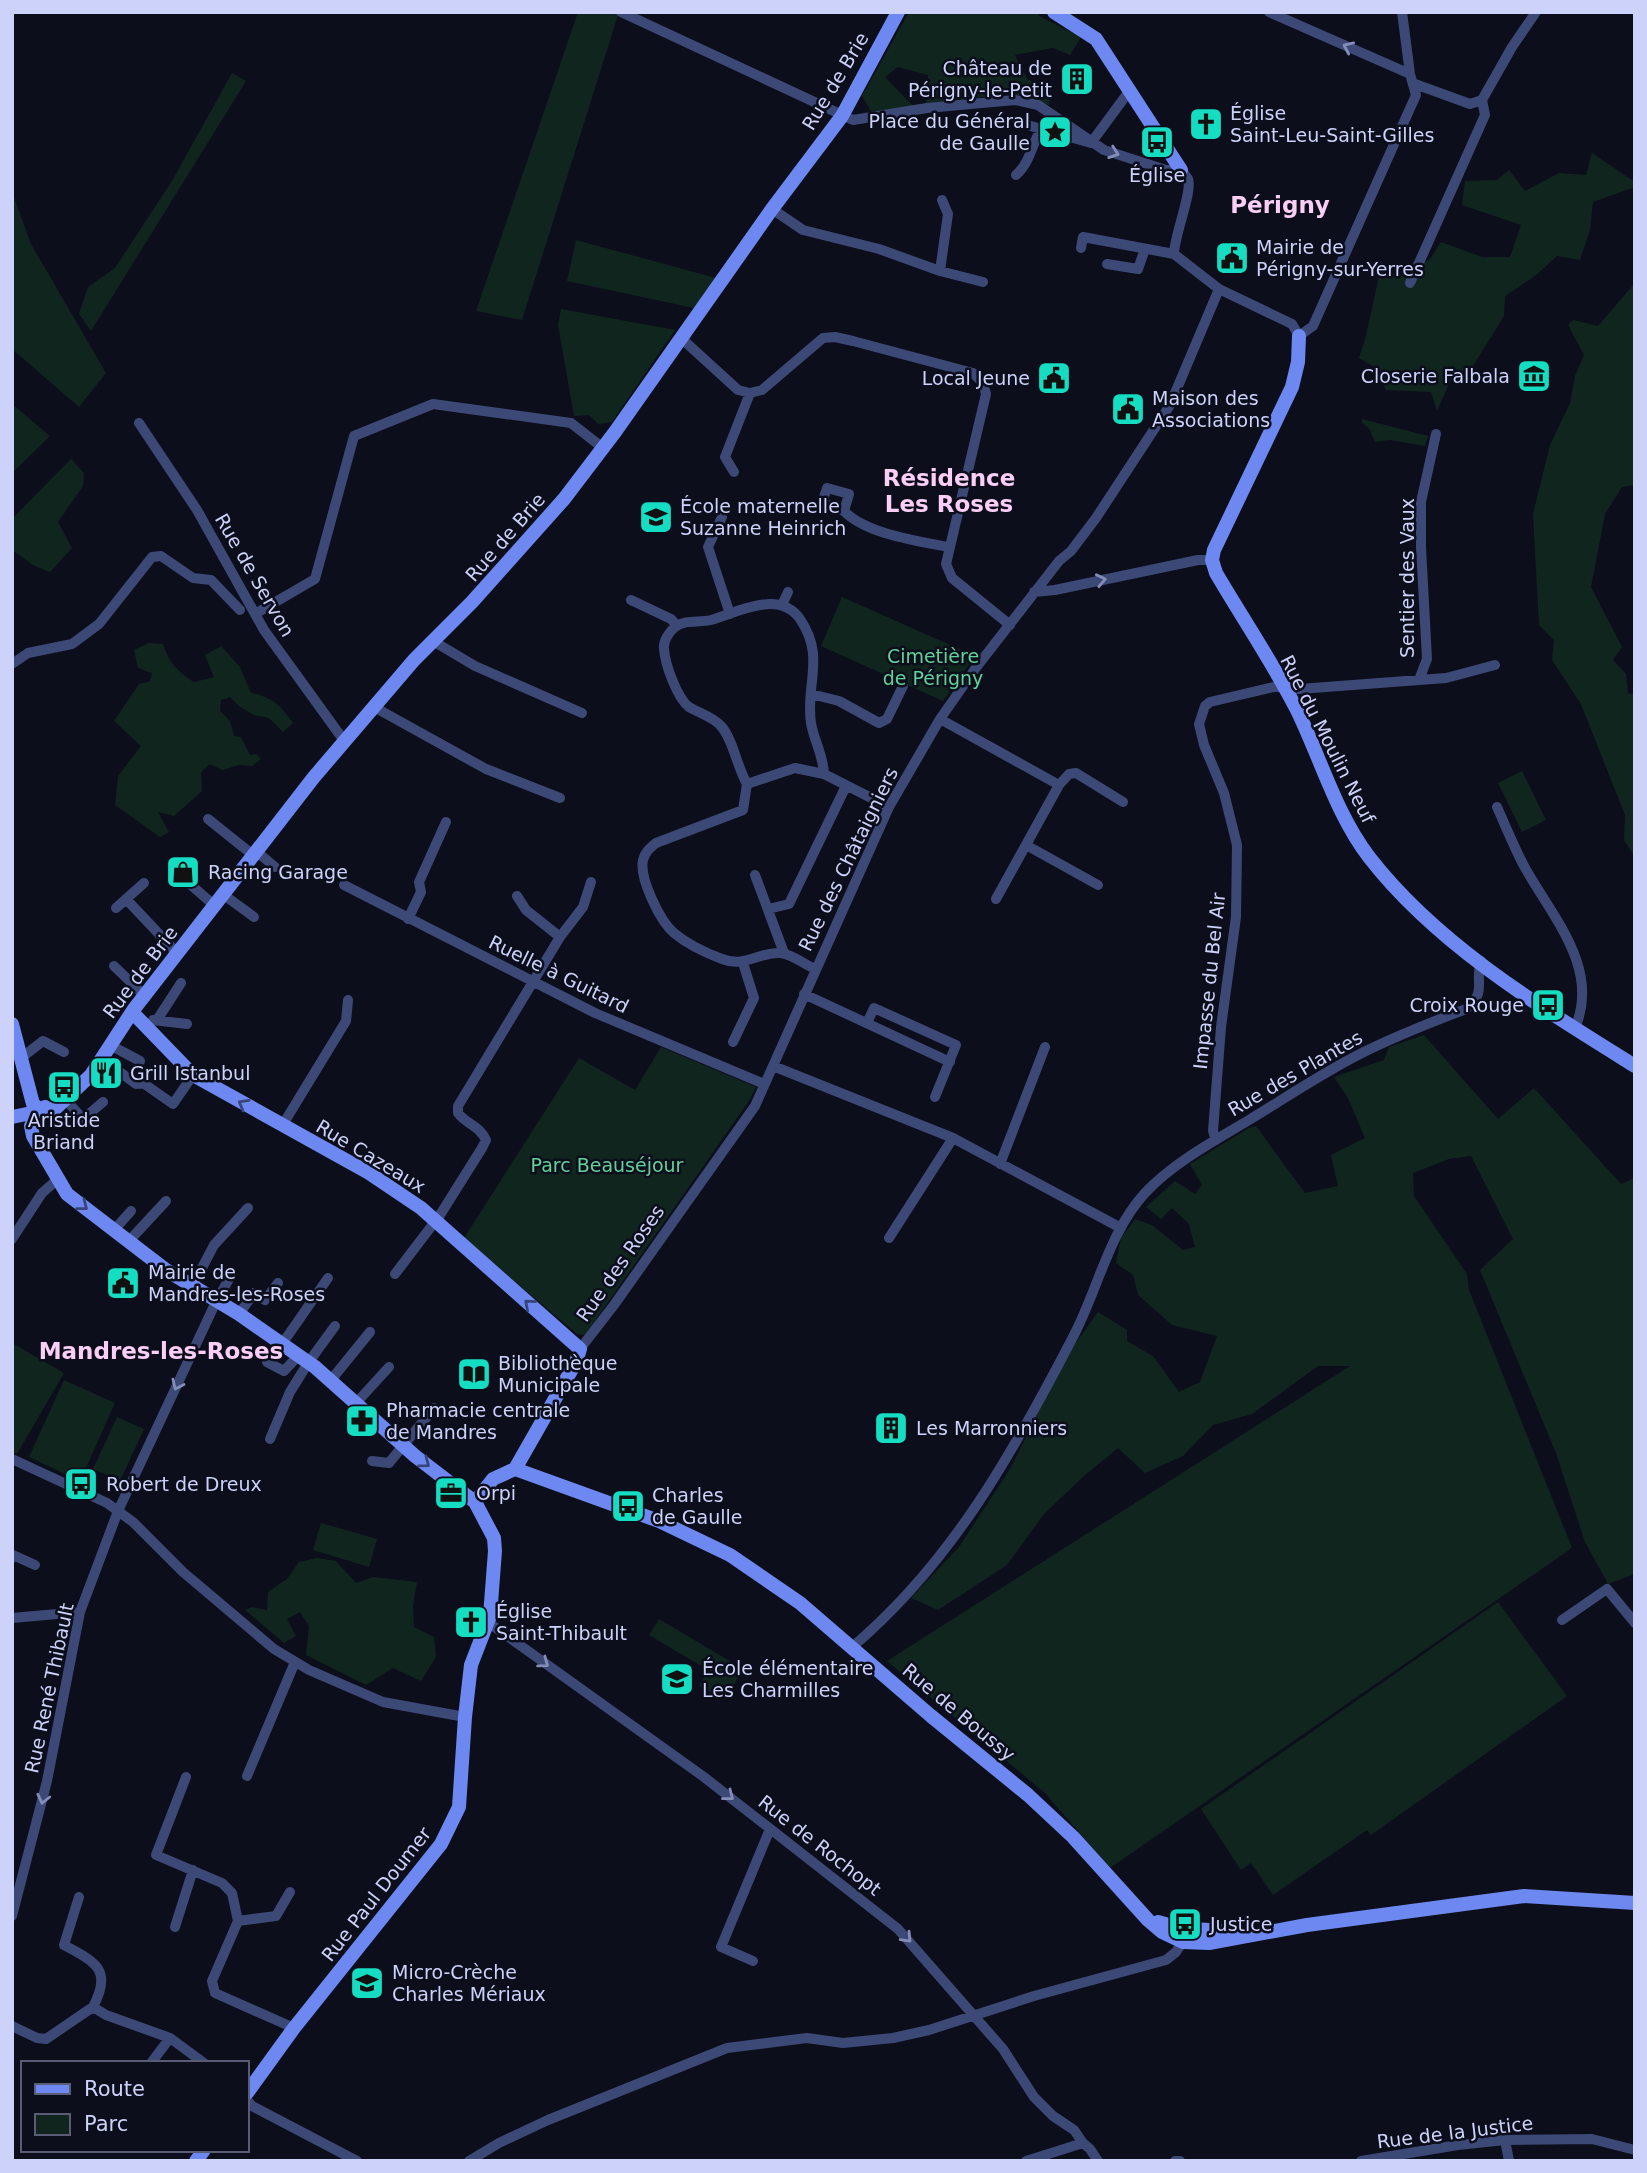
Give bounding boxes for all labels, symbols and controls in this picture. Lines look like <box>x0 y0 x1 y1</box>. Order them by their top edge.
street label: Rue de Brie <box>797 28 873 134</box>
one-way arrow <box>1343 41 1355 55</box>
place label: Château de Périgny-le-Petit <box>908 57 1052 101</box>
building icon: Château de Périgny-le-Petit <box>1058 60 1096 98</box>
place label: Église Saint-Leu-Saint-Gilles <box>1230 102 1434 146</box>
church icon: Église Saint-Leu-Saint-Gilles <box>1187 105 1225 143</box>
place label: Place du Général de Gaulle <box>868 110 1030 154</box>
place icon: Place du Général de Gaulle <box>1036 113 1074 151</box>
bus stop icon: Église <box>1138 123 1176 161</box>
one-way arrow <box>1107 145 1119 159</box>
place label: Église <box>1129 164 1185 186</box>
district label: Périgny <box>1230 192 1330 218</box>
place label: Mairie de Périgny-sur-Yerres <box>1256 236 1424 280</box>
public building icon: Mairie de Périgny-sur-Yerres <box>1213 239 1251 277</box>
museum icon: Closerie Falbala <box>1515 357 1553 395</box>
public building icon: Local Jeune <box>1035 359 1073 397</box>
place label: Closerie Falbala <box>1361 365 1510 387</box>
place label: Local Jeune <box>922 367 1030 389</box>
place label: Maison des Associations <box>1152 387 1270 431</box>
public building icon: Maison des Associations <box>1109 390 1147 428</box>
district label: Résidence Les Roses <box>883 465 1015 517</box>
street label: Rue de Brie <box>461 488 549 586</box>
place label: École maternelle Suzanne Heinrich <box>680 495 846 539</box>
school or university icon: École maternelle Suzanne Heinrich <box>637 498 675 536</box>
street label: Sentier des Vaux <box>1396 498 1418 658</box>
street label: Rue de Servon <box>211 510 299 640</box>
one-way arrow <box>1095 574 1107 589</box>
park label: Cimetière de Périgny <box>883 645 983 689</box>
street label: Rue du Moulin Neuf <box>1276 651 1381 828</box>
street label: Rue des Châtaigniers <box>794 763 902 955</box>
shop icon: Racing Garage <box>164 853 202 891</box>
place label: Racing Garage <box>208 861 348 883</box>
street label: Impasse du Bel Air <box>1189 891 1229 1070</box>
street label: Rue de Brie <box>98 922 182 1022</box>
street label: Ruelle à Guitard <box>486 931 632 1017</box>
bus stop icon: Croix Rouge <box>1529 986 1567 1024</box>
place label: Croix Rouge <box>1409 994 1524 1016</box>
street label: Rue des Plantes <box>1224 1026 1366 1120</box>
restaurant icon: Grill Istanbul <box>87 1054 125 1092</box>
place label: Grill Istanbul <box>130 1062 250 1084</box>
bus stop icon: Aristide Briand <box>45 1068 83 1106</box>
one-way arrow <box>238 1099 251 1112</box>
place label: Aristide Briand <box>28 1109 100 1153</box>
street label: Rue Cazeaux <box>312 1115 430 1197</box>
park label: Parc Beauséjour <box>531 1154 684 1176</box>
one-way arrow <box>76 1198 88 1211</box>
street label: Rue des Roses <box>572 1200 668 1326</box>
place label: Mairie de Mandres-les-Roses <box>148 1261 325 1305</box>
public building icon: Mairie de Mandres-les-Roses <box>104 1264 142 1302</box>
one-way arrow <box>524 1300 537 1312</box>
district label: Mandres-les-Roses <box>39 1338 283 1364</box>
place label: Bibliothèque Municipale <box>498 1352 618 1396</box>
library icon: Bibliothèque Municipale <box>455 1355 493 1393</box>
one-way arrow <box>171 1378 185 1391</box>
place label: Pharmacie centrale de Mandres <box>386 1399 570 1443</box>
pharmacy icon: Pharmacie centrale de Mandres <box>343 1402 381 1440</box>
building icon: Les Marronniers <box>872 1409 910 1447</box>
place label: Les Marronniers <box>916 1417 1067 1439</box>
one-way arrow <box>417 1455 429 1468</box>
bus stop icon: Robert de Dreux <box>62 1465 100 1503</box>
place label: Robert de Dreux <box>106 1473 262 1495</box>
office icon: Orpi <box>432 1474 470 1512</box>
place label: Orpi <box>476 1482 516 1504</box>
place label: Charles de Gaulle <box>652 1484 742 1528</box>
bus stop icon: Charles de Gaulle <box>609 1487 647 1525</box>
place label: Église Saint-Thibault <box>496 1600 627 1644</box>
street label: Rue René Thibault <box>20 1601 78 1775</box>
church icon: Église Saint-Thibault <box>452 1603 490 1641</box>
one-way arrow <box>537 1655 549 1667</box>
place label: École élémentaire Les Charmilles <box>702 1657 873 1701</box>
street label: Rue de Boussy <box>898 1659 1020 1765</box>
school or university icon: École élémentaire Les Charmilles <box>658 1660 696 1698</box>
one-way arrow <box>721 1788 733 1801</box>
street label: Rue de Rochopt <box>754 1790 886 1900</box>
one-way arrow <box>37 1793 51 1805</box>
street label: Rue Paul Doumer <box>317 1822 435 1965</box>
bus stop icon: Justice <box>1166 1905 1204 1943</box>
place label: Justice <box>1209 1913 1272 1935</box>
one-way arrow <box>898 1930 911 1943</box>
place label: Micro-Crèche Charles Mériaux <box>392 1961 546 2005</box>
school or university icon: Micro-Crèche Charles Mériaux <box>348 1964 386 2002</box>
legend <box>21 2061 248 2152</box>
text: Route <box>84 2077 145 2101</box>
street label: Rue de la Justice <box>1376 2111 1534 2153</box>
text: Parc <box>84 2112 128 2136</box>

